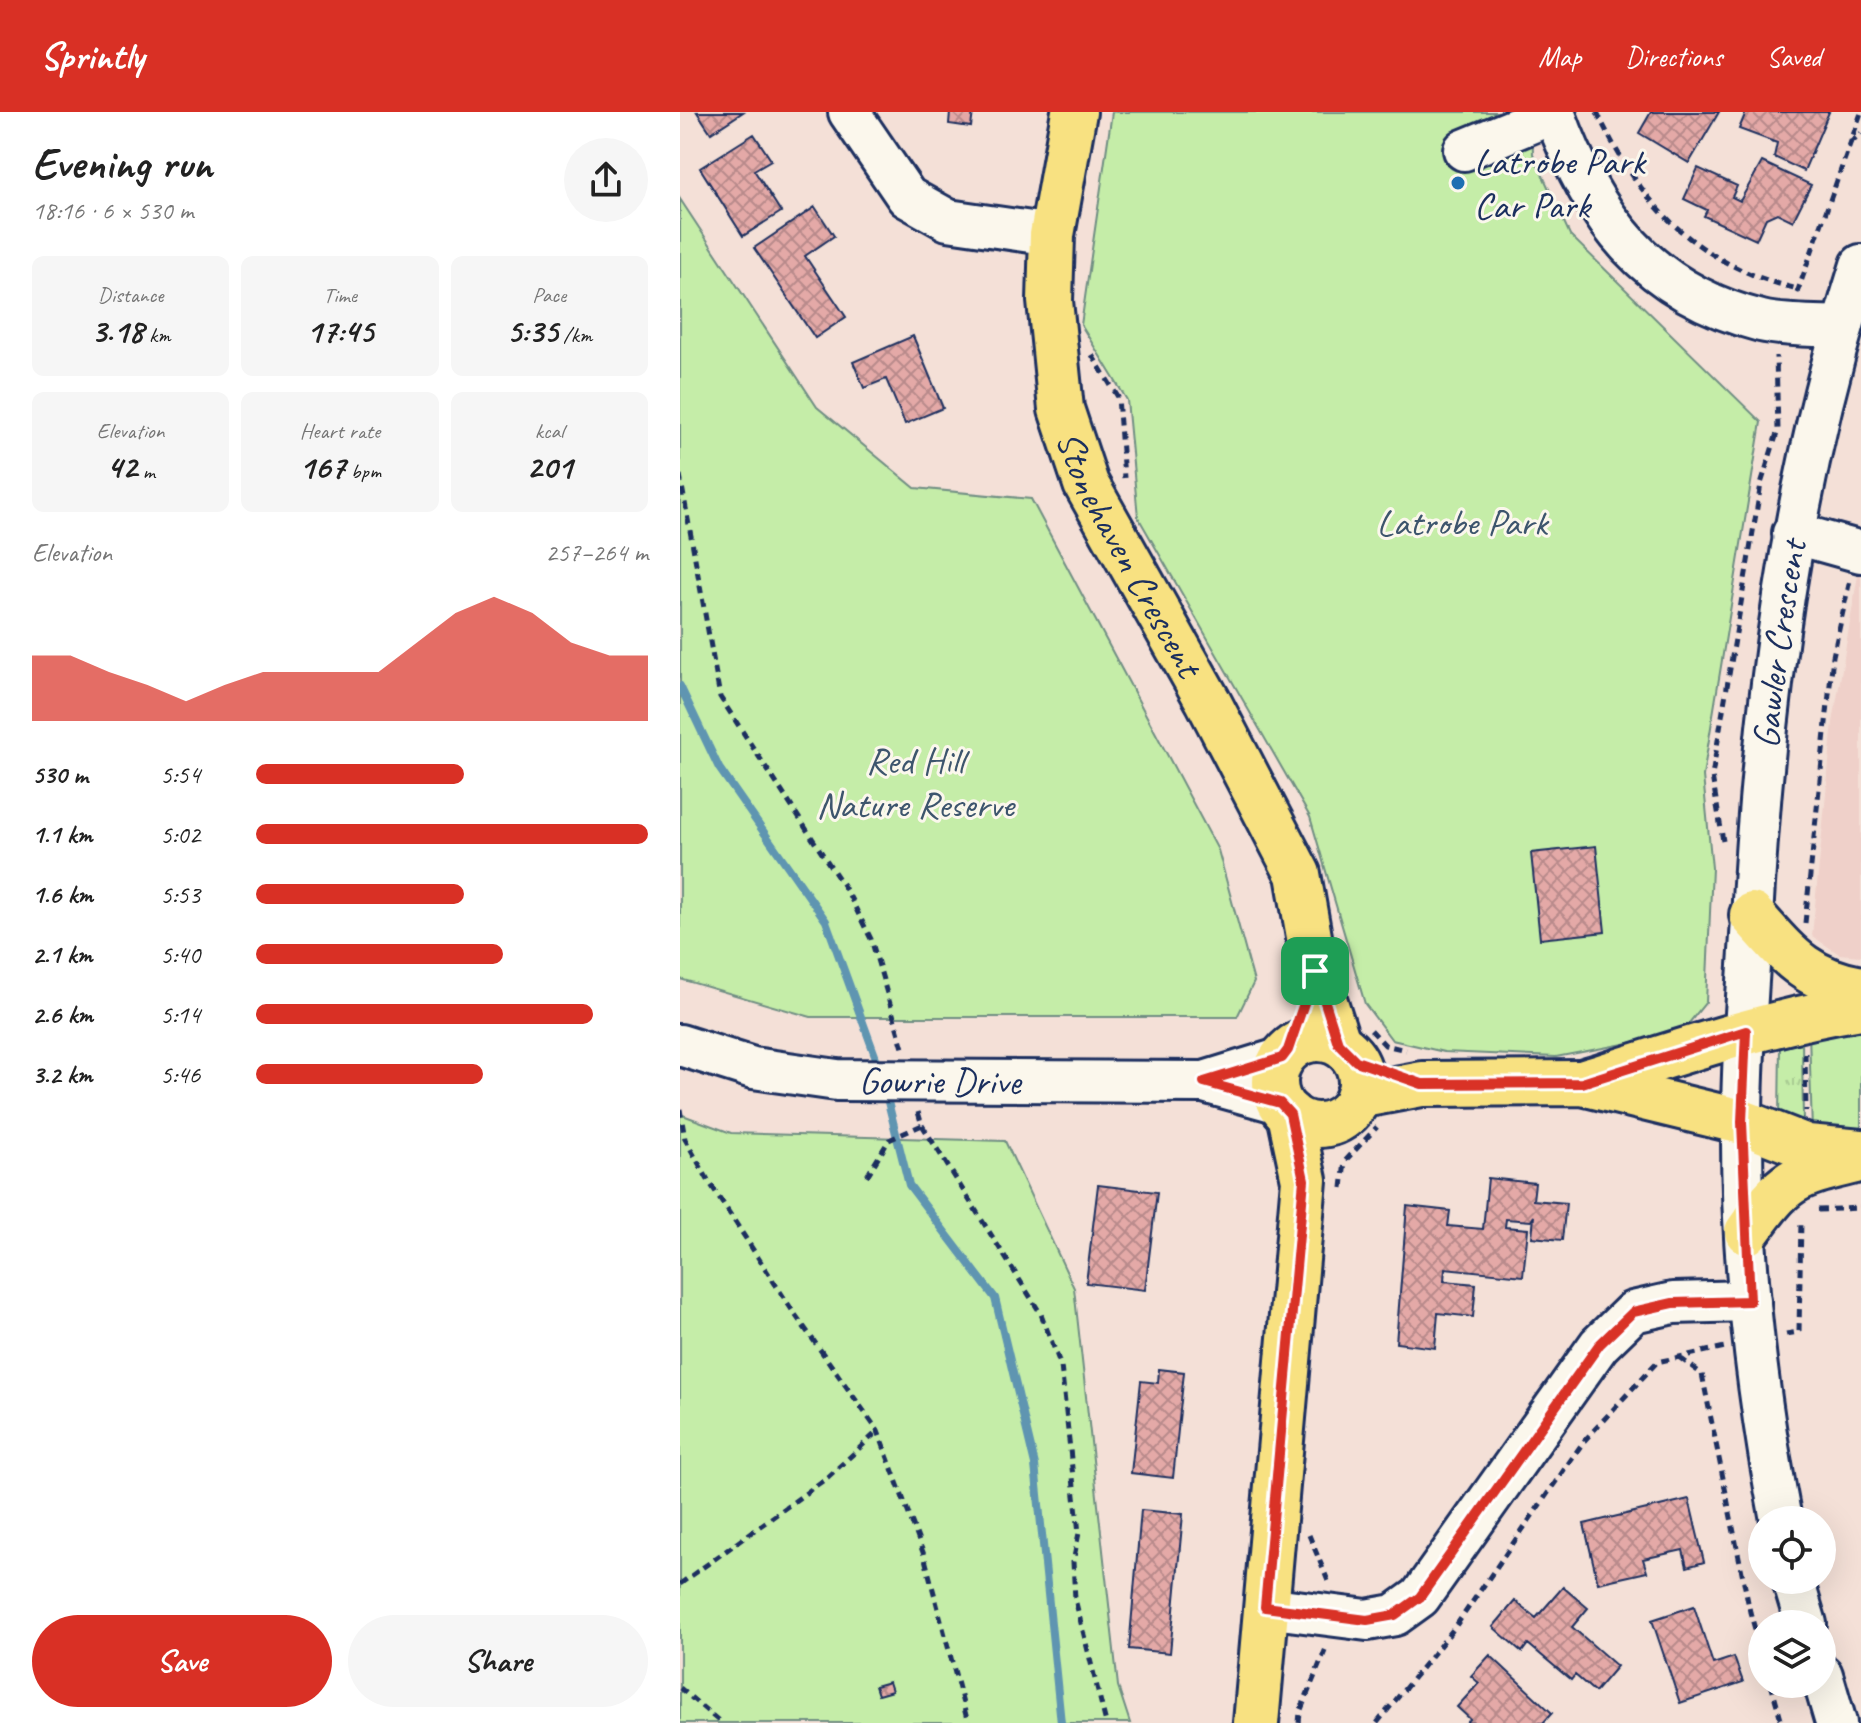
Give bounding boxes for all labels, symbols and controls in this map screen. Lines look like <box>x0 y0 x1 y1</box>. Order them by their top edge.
text: Sprintly <box>40 33 144 80</box>
text: Map <box>1538 39 1581 74</box>
text: Directions <box>1625 39 1723 74</box>
text: Saved <box>1767 39 1821 74</box>
text: Evening run <box>32 136 212 191</box>
button: share <box>564 138 648 222</box>
place label: Latrobe Park Car Park <box>1474 138 1647 229</box>
marker: Latrobe Park Car Park <box>1449 174 1467 192</box>
text: 18:16 · 6 × 530 m <box>32 194 193 227</box>
text: Distance <box>98 281 163 309</box>
text: Time <box>323 281 357 309</box>
text: Pace <box>532 281 566 309</box>
text: 3.18 <box>91 309 144 352</box>
text: 17:45 <box>306 309 374 352</box>
text: 5:35 <box>507 309 558 352</box>
text: km <box>144 321 170 349</box>
text: /km <box>558 321 592 349</box>
text: Elevation <box>97 417 165 445</box>
text: Heart rate <box>300 417 380 445</box>
text: kcal <box>535 417 564 445</box>
street label: Stonehaven Crescent <box>1046 425 1214 688</box>
text: 42 <box>107 445 137 488</box>
text: 167 <box>299 445 345 488</box>
text: 201 <box>526 445 572 488</box>
text: m <box>137 457 155 485</box>
text: bpm <box>345 457 381 485</box>
park label: Latrobe Park <box>1377 499 1550 546</box>
street label: Gawler Crescent <box>1742 533 1818 750</box>
text: Elevation <box>32 536 112 569</box>
text: 257–264 m <box>545 536 648 569</box>
park label: Red Hill Nature Reserve <box>816 737 1016 828</box>
text: 530 m <box>32 758 88 791</box>
text: 5:54 <box>160 758 200 791</box>
text: 1.1 km <box>32 818 92 851</box>
text: 5:02 <box>160 818 200 851</box>
text: 1.6 km <box>32 878 93 911</box>
text: 5:53 <box>160 878 200 911</box>
pin <box>1281 937 1349 1005</box>
text: 2.1 km <box>32 938 92 971</box>
text: 5:40 <box>160 938 200 971</box>
icon: arrive <box>1293 949 1337 993</box>
text: 2.6 km <box>32 998 93 1031</box>
text: 5:14 <box>160 998 200 1031</box>
street label: Gowrie Drive <box>859 1057 1023 1105</box>
text: 3.2 km <box>32 1058 92 1091</box>
text: 5:46 <box>160 1058 200 1091</box>
map controls <box>1748 1506 1836 1698</box>
button: locate <box>1748 1506 1836 1594</box>
button: layers <box>1748 1610 1836 1698</box>
button: Save <box>32 1615 332 1707</box>
button: Share <box>348 1615 648 1707</box>

